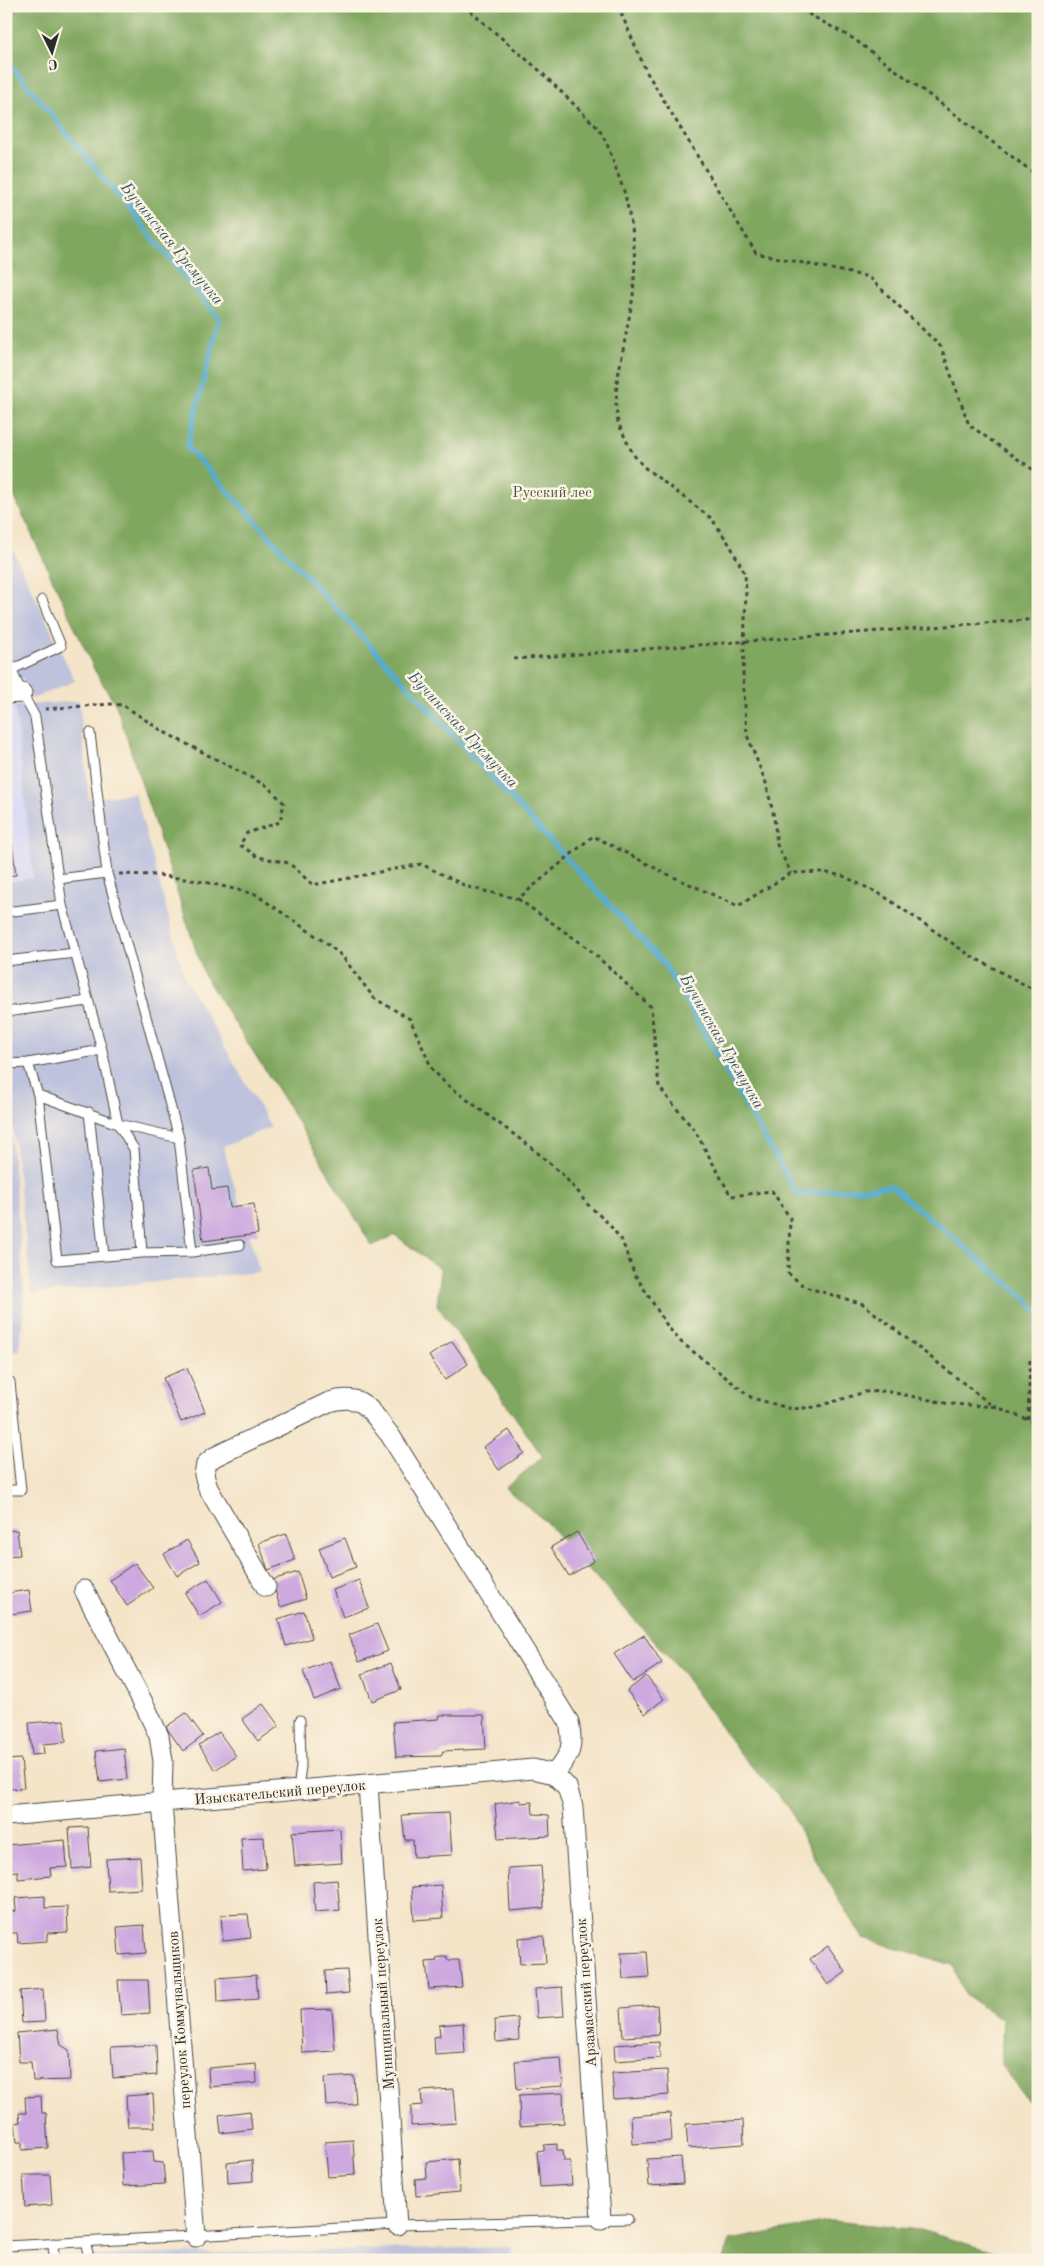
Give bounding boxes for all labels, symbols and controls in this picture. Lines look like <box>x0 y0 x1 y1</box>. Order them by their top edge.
north arrow <box>28 28 78 78</box>
text: С <box>48 57 58 71</box>
water label: Бучинская Гремучка <box>117 179 226 309</box>
park label: Русский лес <box>512 486 592 501</box>
water label: Бучинская Гремучка <box>404 668 521 792</box>
water label: Бучинская Гремучка <box>676 971 767 1112</box>
street label: Изыскательский переулок <box>194 1778 367 1808</box>
street label: Муниципальный переулок <box>371 1917 398 2090</box>
street label: Арзамасский переулок <box>575 1917 600 2068</box>
street label: переулок Коммунальщиков <box>167 1930 194 2109</box>

